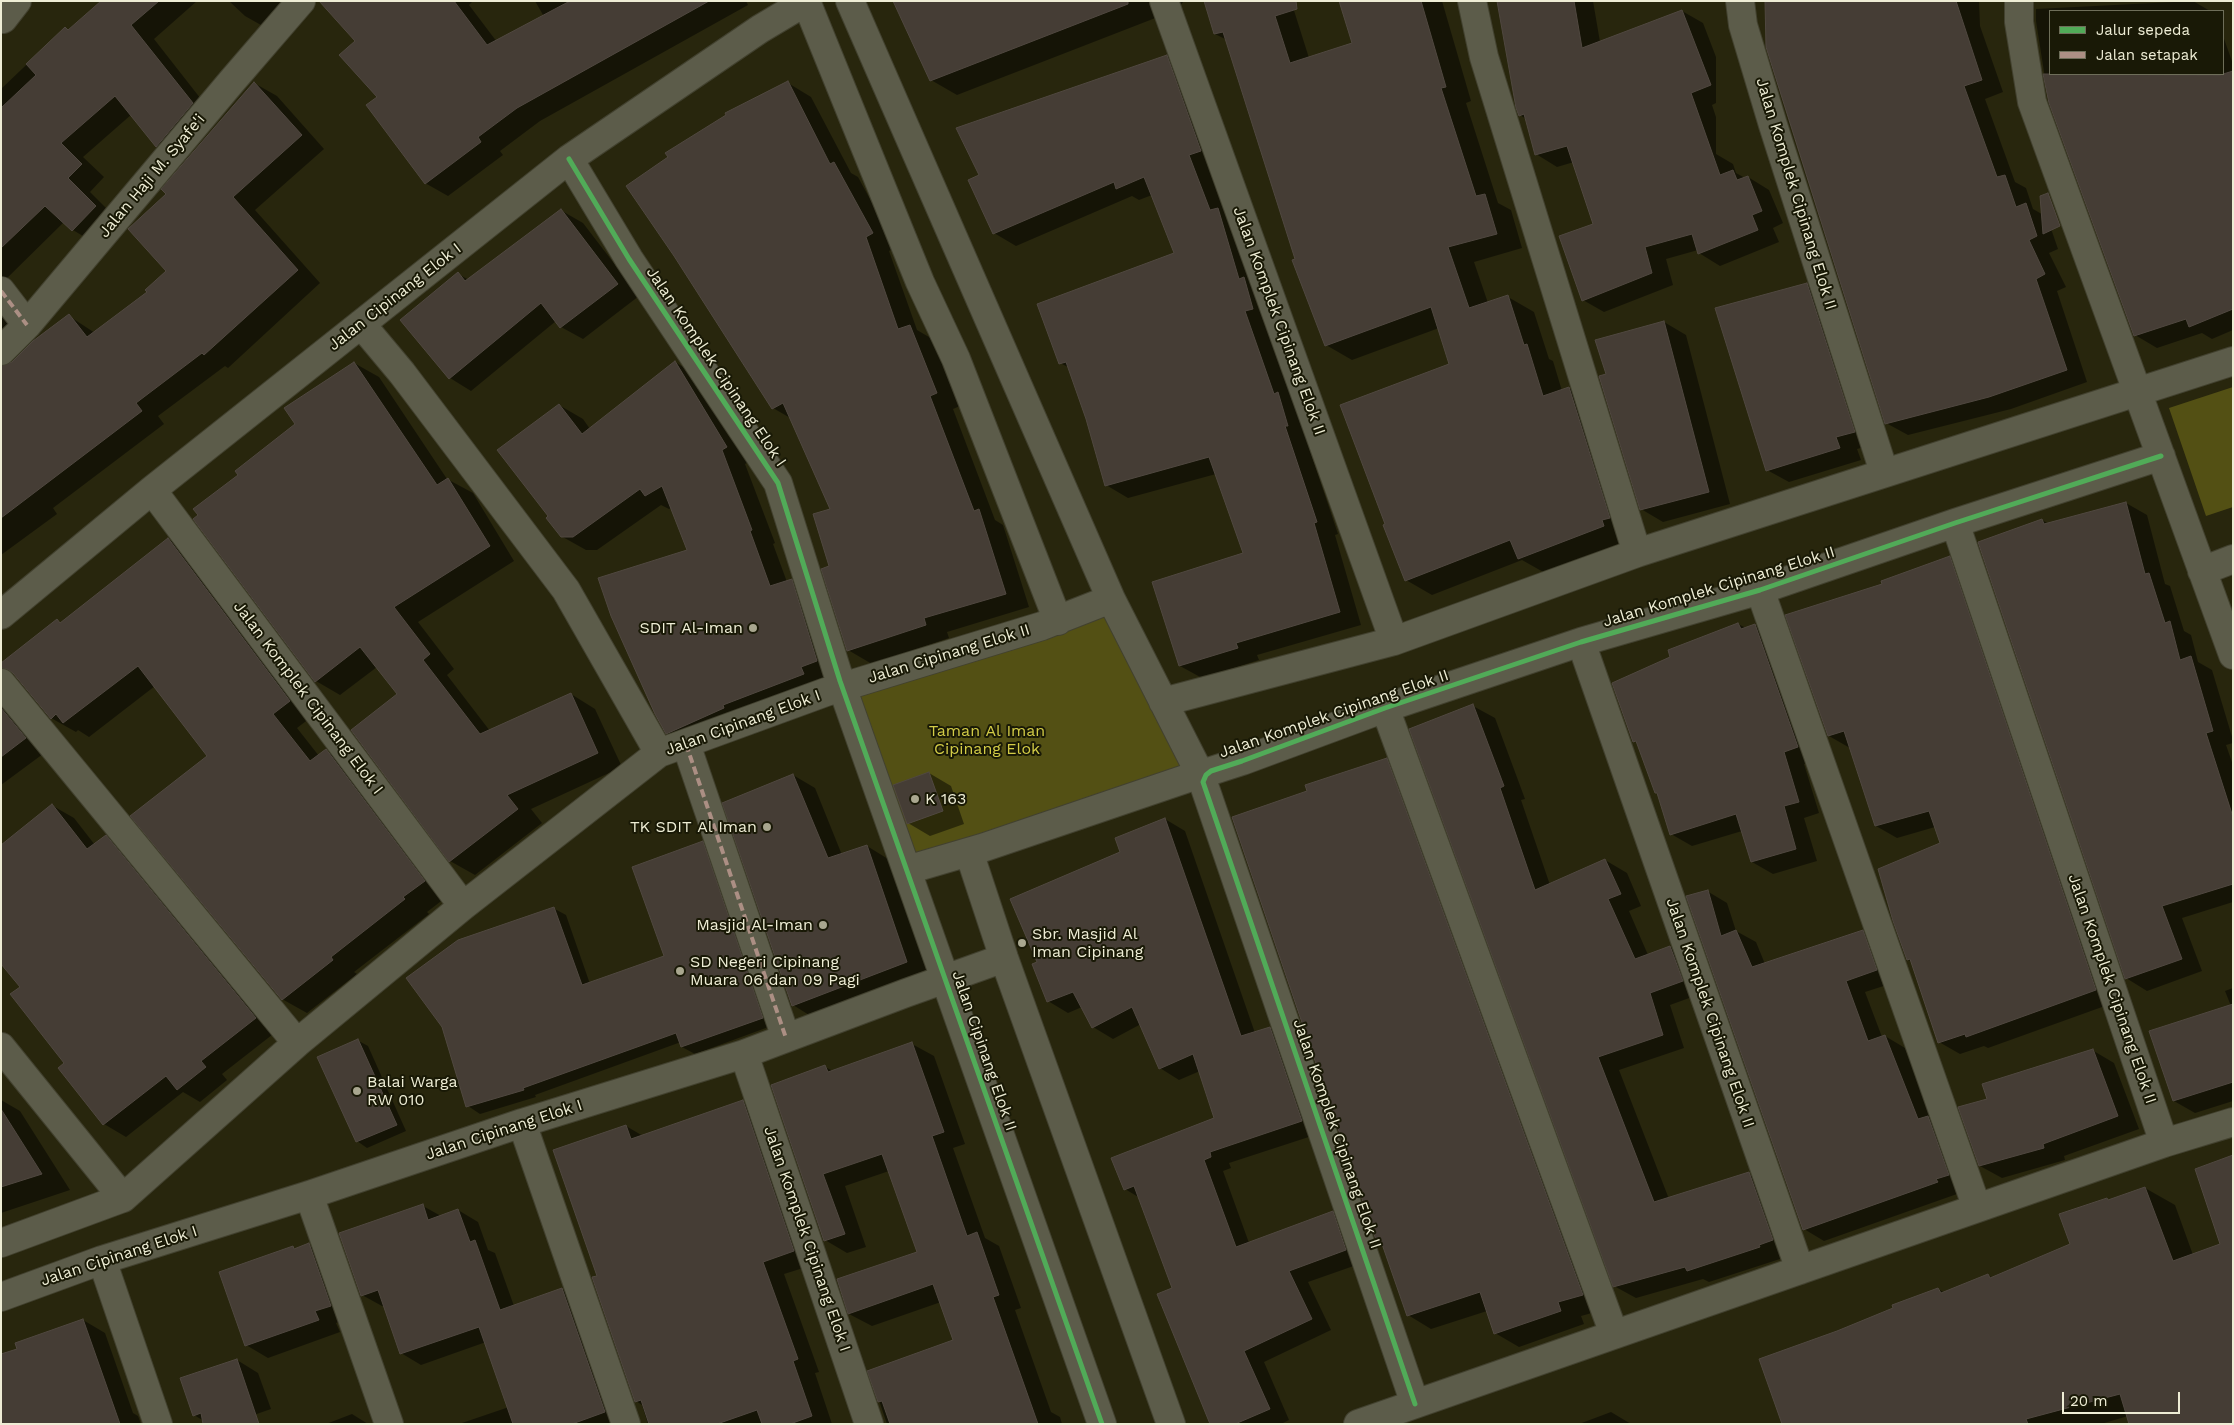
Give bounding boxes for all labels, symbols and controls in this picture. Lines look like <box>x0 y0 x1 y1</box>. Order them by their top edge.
legend <box>2049 10 2224 75</box>
text: Jalur sepeda <box>2096 21 2190 39</box>
text: Jalan setapak <box>2096 46 2198 64</box>
street label: Jalan Komplek Cipinang Elok II <box>1752 76 1840 312</box>
street label: Jalan Haji M. Syafe'i <box>95 110 209 242</box>
street label: Jalan Komplek Cipinang Elok II <box>1229 204 1329 438</box>
street label: Jalan Cipinang Elok I <box>325 239 465 355</box>
street label: Jalan Komplek Cipinang Elok I <box>642 263 790 471</box>
street label: Jalan Komplek Cipinang Elok II <box>1601 543 1837 631</box>
street label: Jalan Komplek Cipinang Elok I <box>229 598 387 798</box>
place label: SDIT Al-Iman <box>640 618 743 638</box>
street label: Jalan Cipinang Elok II <box>866 620 1032 688</box>
marker: SDIT Al-Iman <box>747 622 759 634</box>
street label: Jalan Komplek Cipinang Elok II <box>1217 666 1451 762</box>
street label: Jalan Cipinang Elok I <box>663 686 823 760</box>
park label: Taman Al Iman Cipinang Elok <box>929 721 1045 759</box>
place label: K 163 <box>925 789 966 809</box>
marker: K 163 <box>909 793 921 805</box>
place label: TK SDIT Al Iman <box>630 817 757 837</box>
marker: TK SDIT Al Iman <box>761 821 773 833</box>
street label: Jalan Komplek Cipinang Elok II <box>2064 872 2160 1106</box>
street label: Jalan Komplek Cipinang Elok II <box>1662 896 1758 1130</box>
place label: Masjid Al-Iman <box>696 915 813 935</box>
marker: Masjid Al-Iman <box>817 919 829 931</box>
place label: Sbr. Masjid Al Iman Cipinang <box>1032 924 1143 962</box>
marker: Sbr. Masjid Al Iman Cipinang <box>1016 937 1028 949</box>
place label: SD Negeri Cipinang Muara 06 dan 09 Pagi <box>690 952 860 990</box>
marker: SD Negeri Cipinang Muara 06 dan 09 Pagi <box>674 965 686 977</box>
street label: Jalan Cipinang Elok II <box>948 968 1020 1134</box>
street label: Jalan Komplek Cipinang Elok II <box>1289 1017 1385 1251</box>
place label: Balai Warga RW 010 <box>367 1072 458 1110</box>
marker: Balai Warga RW 010 <box>351 1085 363 1097</box>
street label: Jalan Cipinang Elok I <box>423 1096 585 1164</box>
street label: Jalan Komplek Cipinang Elok I <box>759 1124 855 1354</box>
street label: Jalan Cipinang Elok I <box>38 1222 200 1290</box>
scale bar <box>2064 1382 2182 1414</box>
text: 20 m <box>2070 1392 2108 1410</box>

